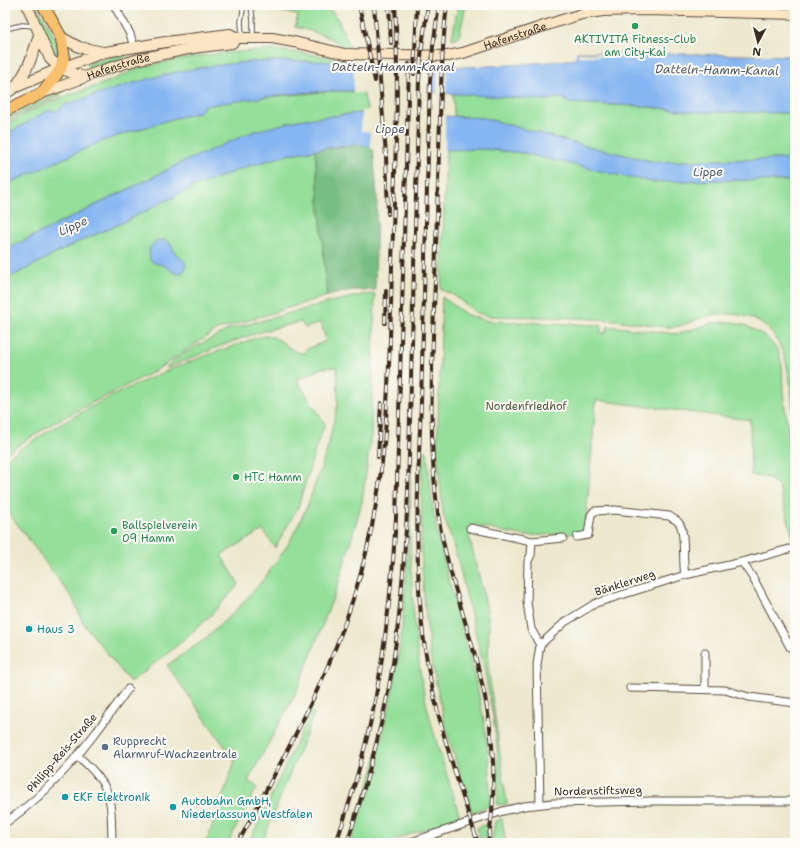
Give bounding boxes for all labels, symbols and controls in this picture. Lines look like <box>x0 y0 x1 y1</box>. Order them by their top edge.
street label: Hafenstraße <box>481 18 549 53</box>
marker: AKTIVITA Fitness-Club am City-Kai <box>630 21 640 31</box>
north arrow <box>738 22 778 62</box>
place label: AKTIVITA Fitness-Club am City-Kai <box>574 32 696 60</box>
text: N <box>751 43 762 59</box>
street label: Hafenstraße <box>84 49 151 83</box>
water label: Datteln-Hamm-Kanal <box>331 59 455 75</box>
water label: Datteln-Hamm-Kanal <box>655 61 779 79</box>
water label: Lippe <box>375 121 405 137</box>
water label: Lippe <box>693 164 723 180</box>
water label: Lippe <box>56 212 90 240</box>
park label: Nordenfriedhof <box>485 399 568 414</box>
place label: HTC Hamm <box>244 470 302 485</box>
marker: HTC Hamm <box>231 472 241 482</box>
place label: Ballspielverein 09 Hamm <box>122 518 198 546</box>
marker: Ballspielverein 09 Hamm <box>109 526 119 536</box>
street label: Bänklerweg <box>593 566 657 600</box>
place label: Haus 3 <box>37 622 75 637</box>
marker: Haus 3 <box>24 624 34 634</box>
street label: Philipp-Reis-Straße <box>23 710 101 796</box>
place label: Rupprecht Alarmruf-Wachzentrale <box>113 734 237 762</box>
marker: Rupprecht Alarmruf-Wachzentrale <box>100 742 110 752</box>
street label: Nordenstiftsweg <box>554 783 642 799</box>
place label: EKF Elektronik <box>73 790 151 805</box>
marker: EKF Elektronik <box>60 792 70 802</box>
place label: Autobahn GmbH, Niederlassung Westfalen <box>181 794 313 822</box>
marker: Autobahn GmbH, Niederlassung Westfalen <box>168 802 178 812</box>

